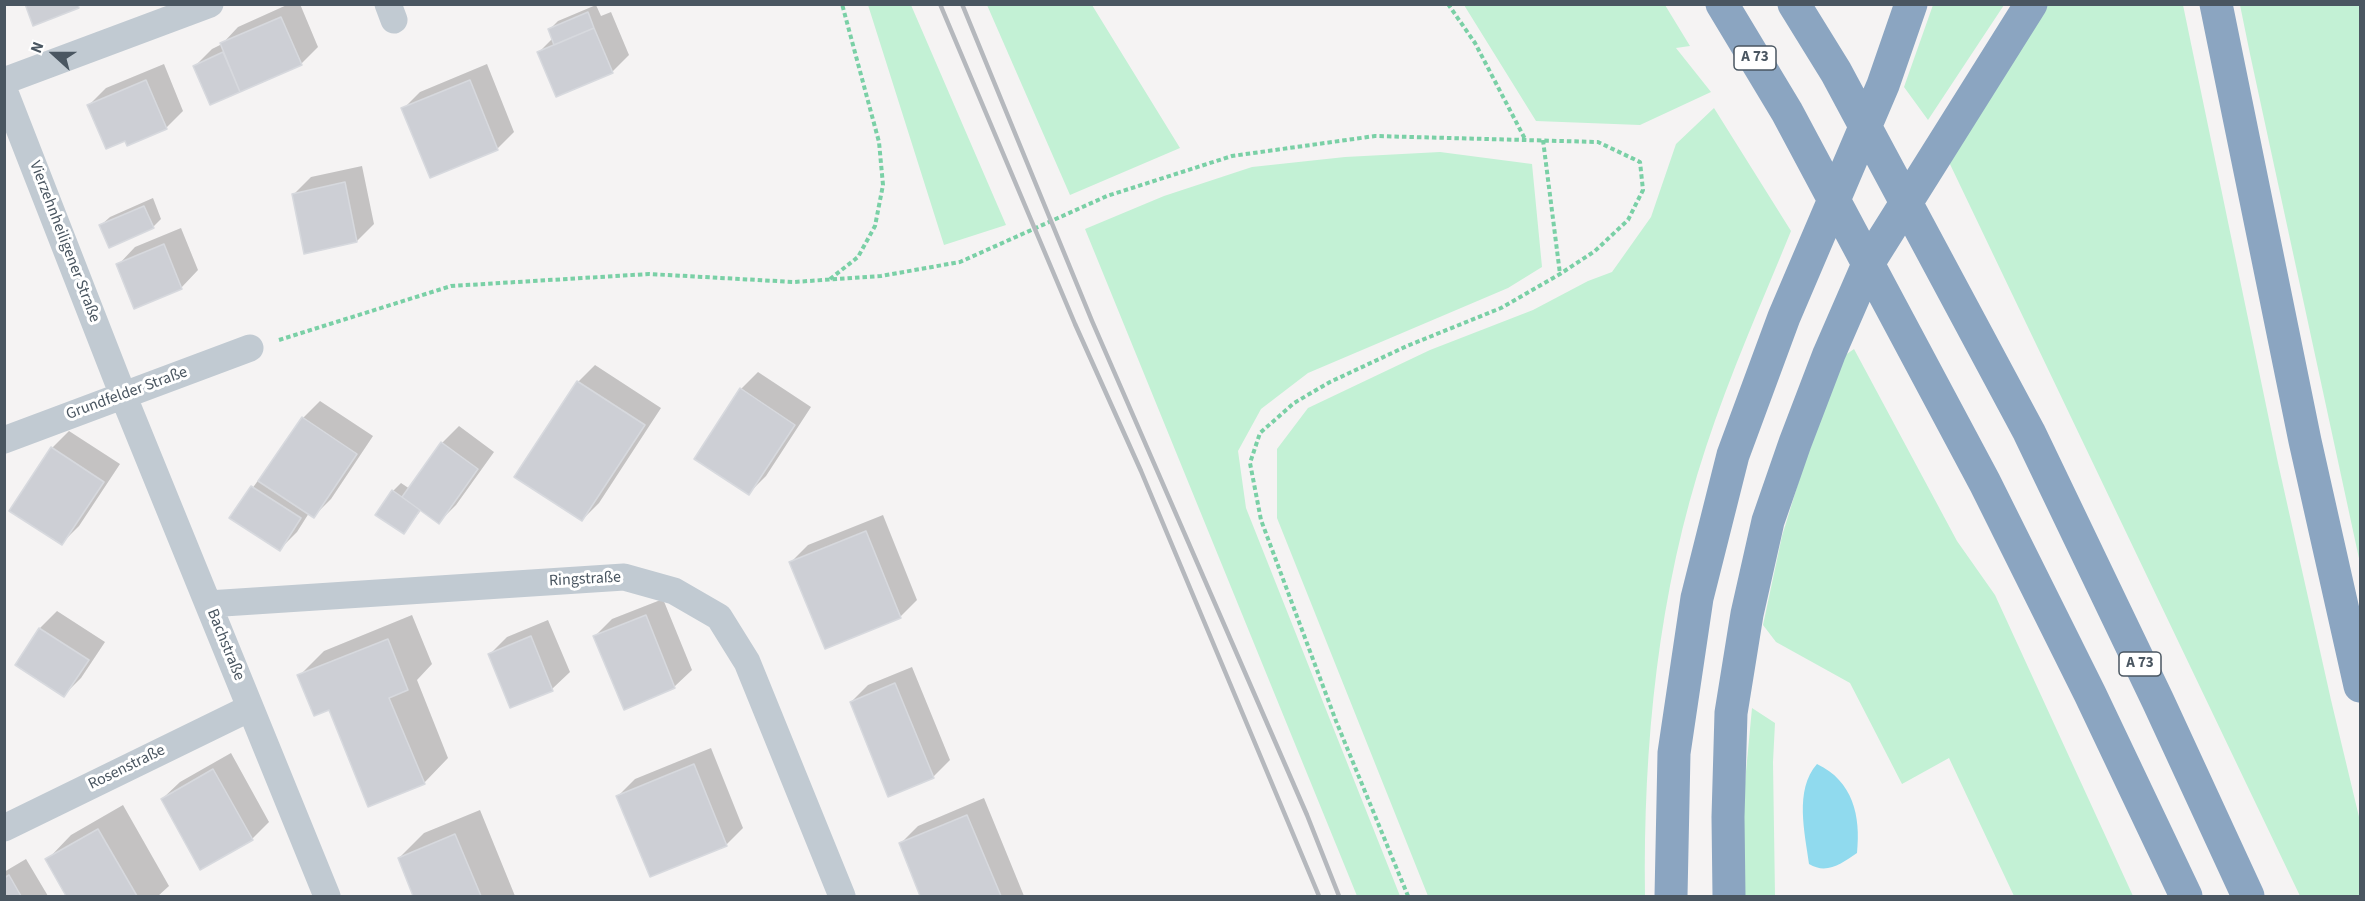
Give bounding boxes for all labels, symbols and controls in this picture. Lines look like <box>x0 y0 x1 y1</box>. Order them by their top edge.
north arrow <box>24 24 84 84</box>
text: N <box>25 39 49 56</box>
road number: A 73 <box>1734 46 1776 70</box>
street label: Vierzehnheiligener Straße <box>24 159 104 325</box>
street label: Grundfelder Straße <box>64 363 190 425</box>
street label: Ringstraße <box>549 569 621 591</box>
street label: Bachstraße <box>202 606 248 684</box>
road number: A 73 <box>2119 652 2161 676</box>
street label: Rosenstraße <box>85 741 169 795</box>

